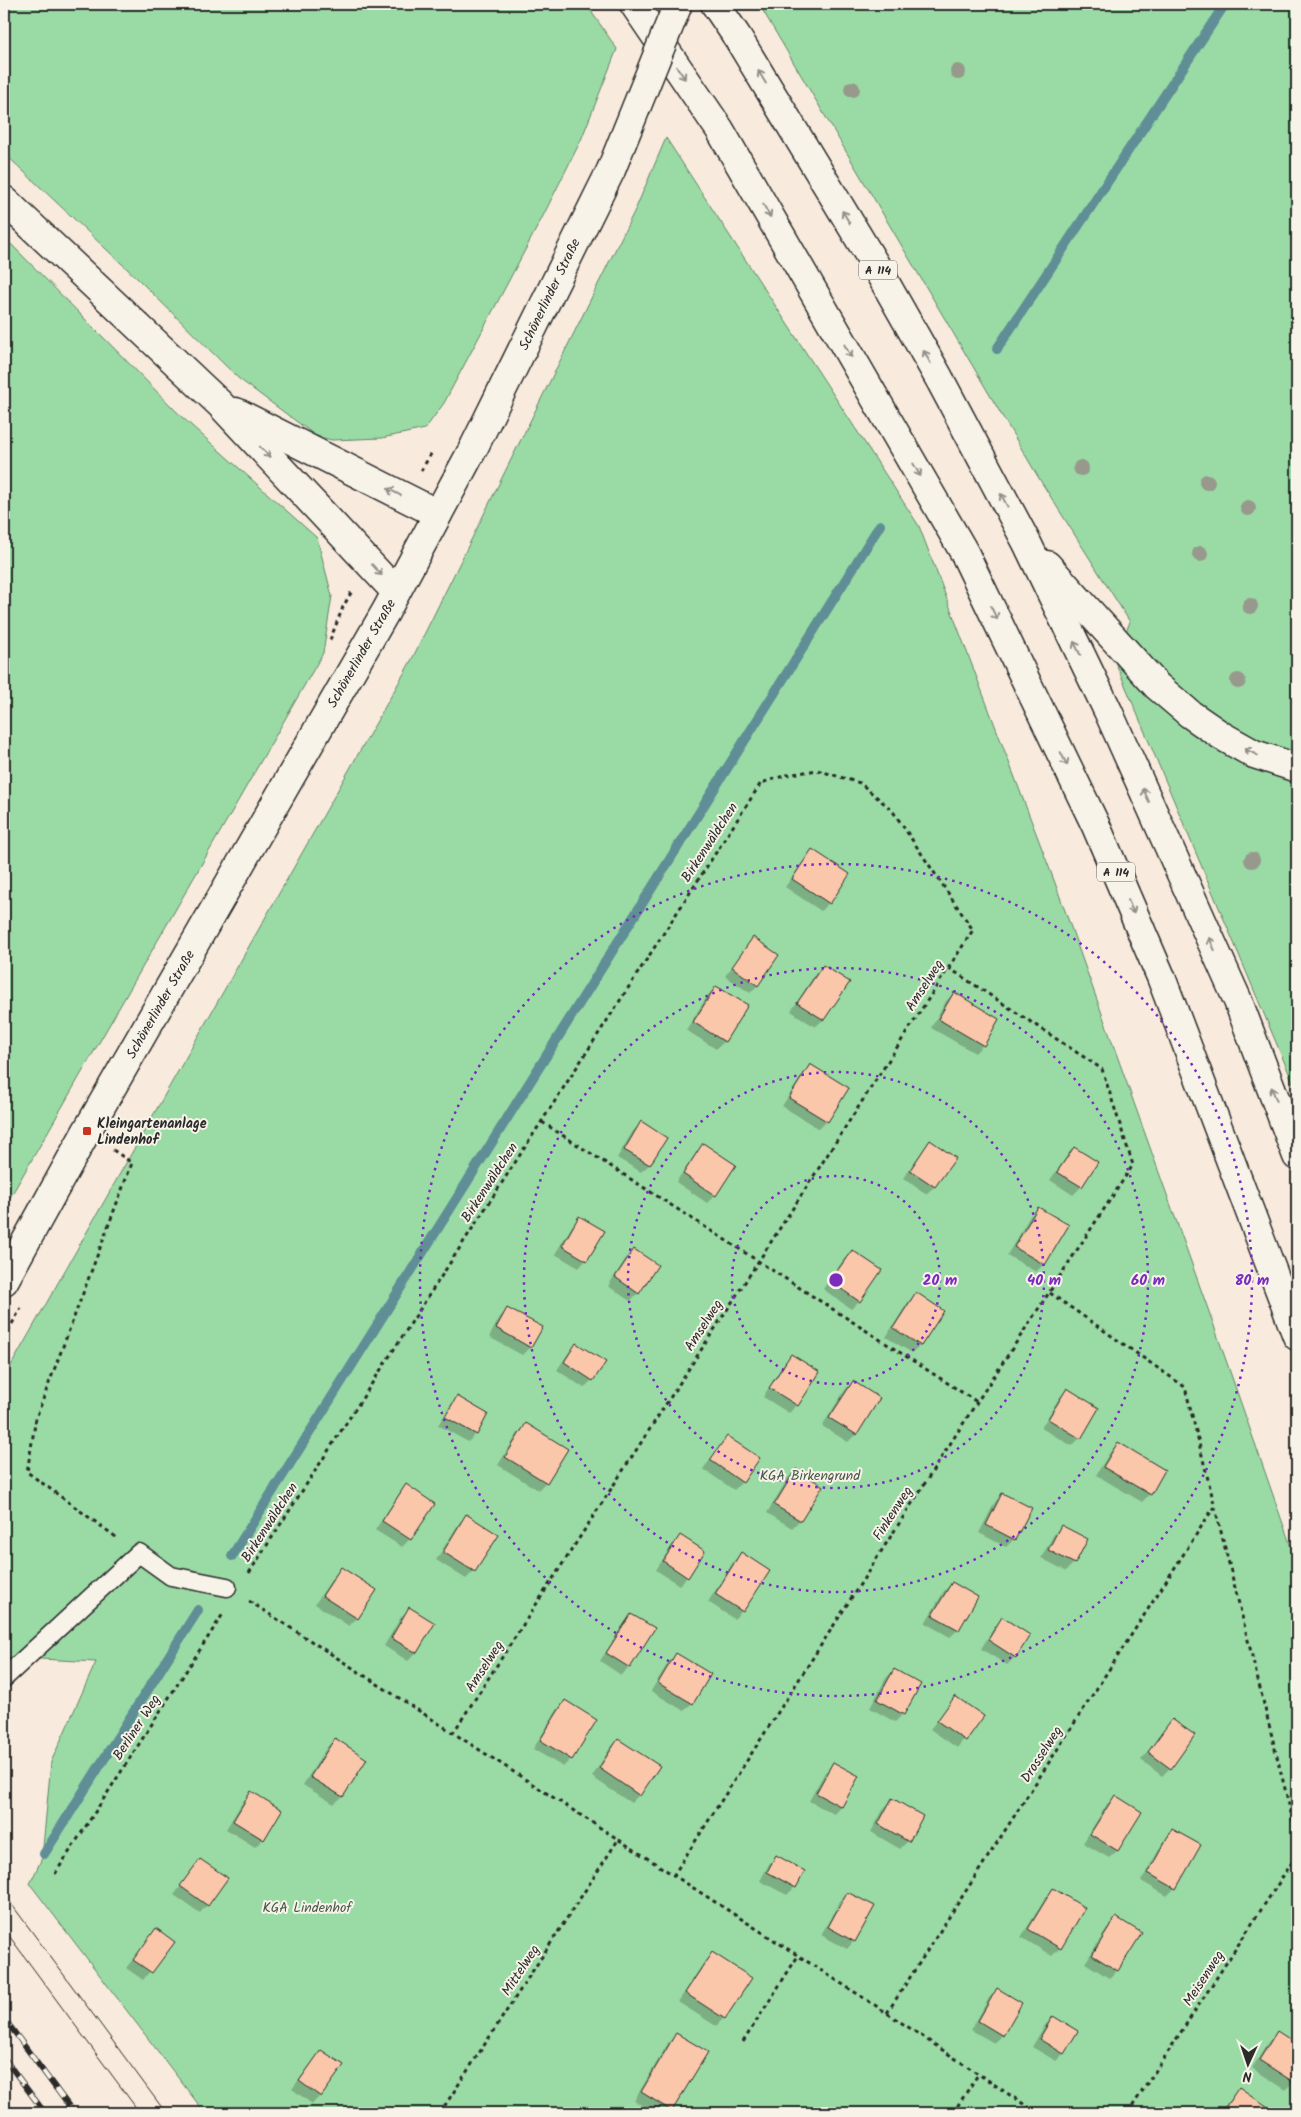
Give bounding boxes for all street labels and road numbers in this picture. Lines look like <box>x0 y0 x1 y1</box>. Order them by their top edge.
street label: Schönerlinder Straße <box>513 234 587 354</box>
road number: A 114 <box>859 260 897 280</box>
street label: Schönerlinder Straße <box>322 594 402 712</box>
street label: Birkenwäldchen <box>676 798 744 887</box>
road number: A 114 <box>1097 862 1135 882</box>
street label: Schönerlinder Straße <box>121 945 201 1063</box>
street label: Amselweg <box>900 955 950 1016</box>
street label: Birkenwäldchen <box>456 1138 524 1227</box>
street label: Amselweg <box>679 1295 729 1356</box>
street label: Birkenwäldchen <box>236 1478 304 1567</box>
street label: Finkenweg <box>867 1482 919 1545</box>
street label: Amselweg <box>460 1636 510 1697</box>
street label: Berliner Weg <box>107 1690 166 1765</box>
street label: Drosselweg <box>1015 1722 1069 1787</box>
street label: Mittelweg <box>496 1941 546 2001</box>
street label: Meisenweg <box>1178 1946 1230 2011</box>

